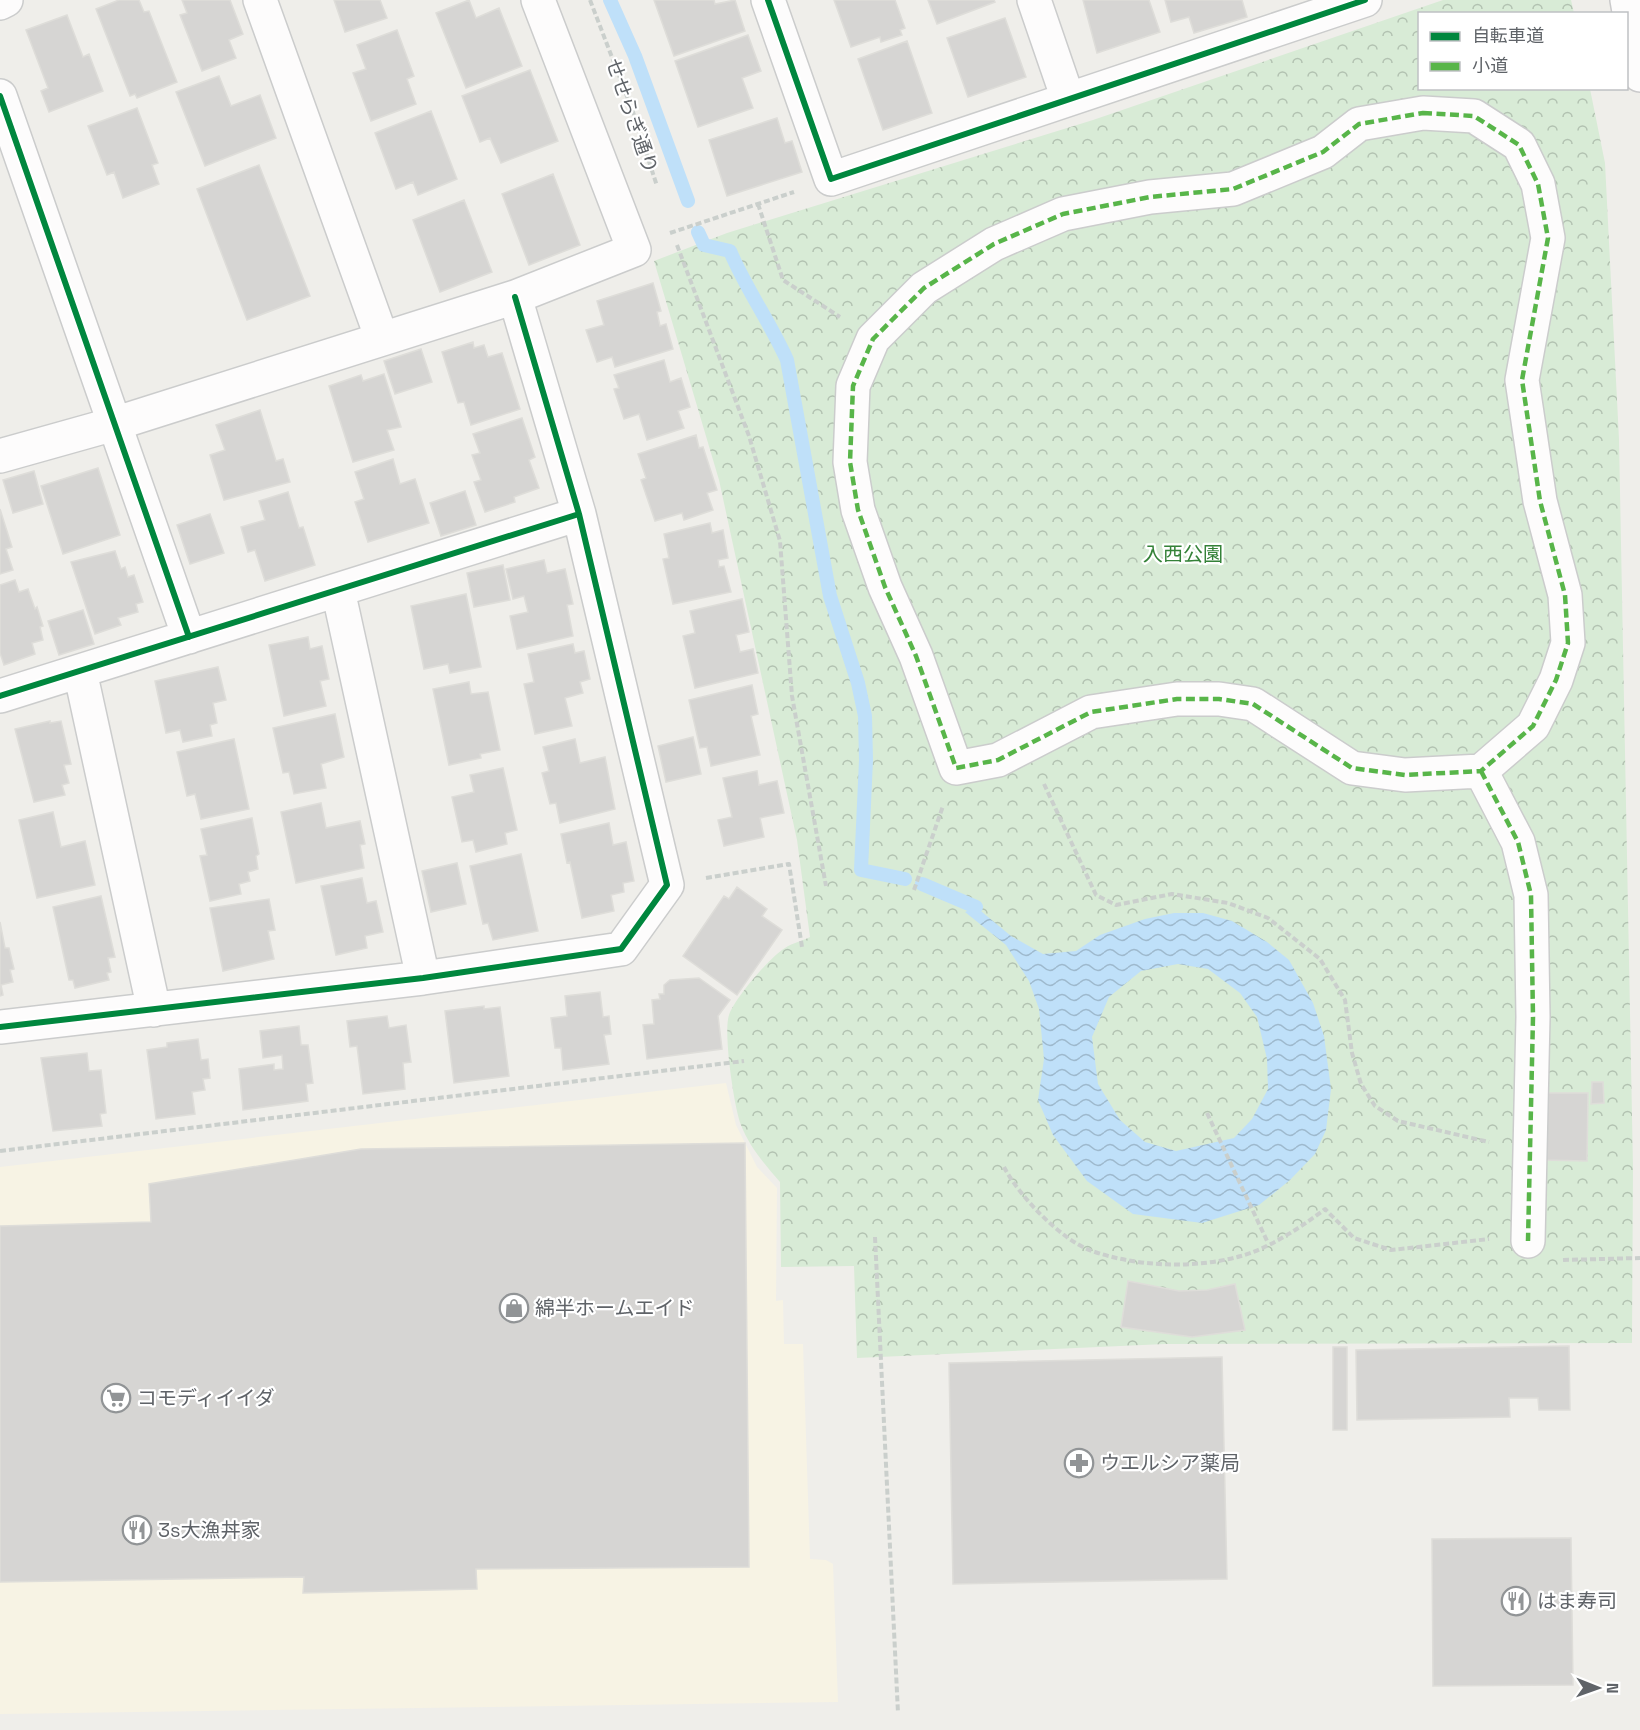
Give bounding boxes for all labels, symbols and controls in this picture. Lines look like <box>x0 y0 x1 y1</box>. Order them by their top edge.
legend <box>1418 12 1628 90</box>
text: 自転車道 <box>1472 24 1544 47</box>
text: 小道 <box>1472 54 1508 77</box>
street label: せせらぎ通り <box>600 55 664 177</box>
park label: 入西公園 <box>1143 541 1223 567</box>
shop icon: 綿半ホームエイド <box>498 1292 530 1324</box>
place label: 綿半ホームエイド <box>535 1295 694 1321</box>
supermarket icon: コモディイイダ <box>100 1382 132 1414</box>
place label: コモディイイダ <box>137 1385 275 1411</box>
pharmacy icon: ウエルシア薬局 <box>1063 1447 1095 1479</box>
place label: ウエルシア薬局 <box>1100 1450 1240 1476</box>
restaurant icon: 3s大漁丼家 <box>121 1514 153 1546</box>
place label: 3s大漁丼家 <box>158 1517 261 1543</box>
restaurant icon: はま寿司 <box>1500 1585 1532 1617</box>
place label: はま寿司 <box>1537 1588 1617 1614</box>
north arrow <box>1568 1658 1628 1718</box>
text: N <box>1602 1683 1623 1694</box>

